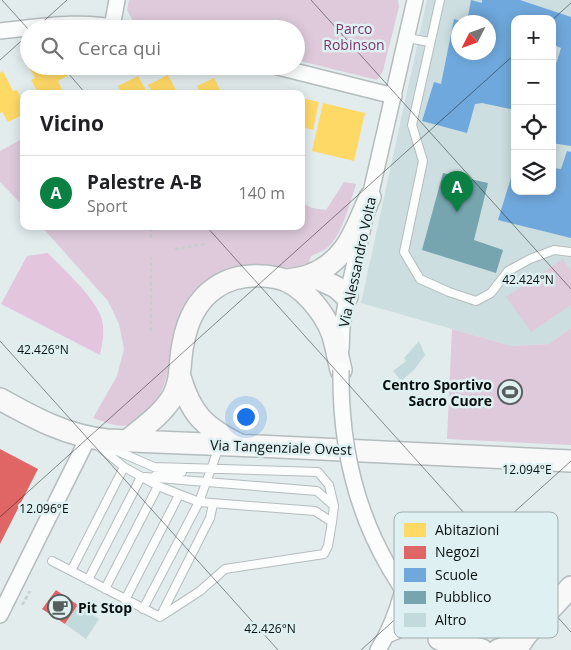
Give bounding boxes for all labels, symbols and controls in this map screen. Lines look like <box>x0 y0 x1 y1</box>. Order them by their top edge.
north arrow <box>451 15 496 60</box>
map controls <box>511 15 556 195</box>
button: + <box>511 15 556 60</box>
park label: Parco Robinson <box>323 19 385 54</box>
search box <box>20 20 305 75</box>
icon: search <box>38 34 66 62</box>
text: Cerca qui <box>78 35 161 61</box>
button: − <box>511 60 556 105</box>
button: locate <box>511 105 556 150</box>
text: Vicino <box>40 109 104 137</box>
button: layers <box>511 150 556 195</box>
text: Palestre A-B <box>87 169 202 195</box>
pin: A <box>441 171 473 212</box>
text: A <box>50 182 62 204</box>
text: 140 m <box>239 182 285 204</box>
text: Sport <box>87 195 127 217</box>
street label: Via Alessandro Volta <box>334 195 380 329</box>
text: 42.424°N <box>502 271 554 288</box>
text: 42.426°N <box>17 341 69 358</box>
place label: Centro Sportivo Sacro Cuore <box>382 375 492 410</box>
sports icon: Centro Sportivo Sacro Cuore <box>497 379 523 405</box>
your location <box>233 404 259 430</box>
street label: Via Tangenziale Ovest <box>210 435 352 459</box>
text: 12.094°E <box>502 461 552 478</box>
text: 12.096°E <box>19 500 69 517</box>
legend <box>394 512 558 638</box>
text: Abitazioni <box>435 520 499 539</box>
text: Negozi <box>435 542 480 561</box>
text: Scuole <box>435 565 478 584</box>
text: Pubblico <box>435 587 491 606</box>
cafe icon: Pit Stop <box>47 594 73 620</box>
place label: Pit Stop <box>78 598 132 617</box>
text: Altro <box>435 610 467 629</box>
text: 42.426°N <box>244 620 296 637</box>

